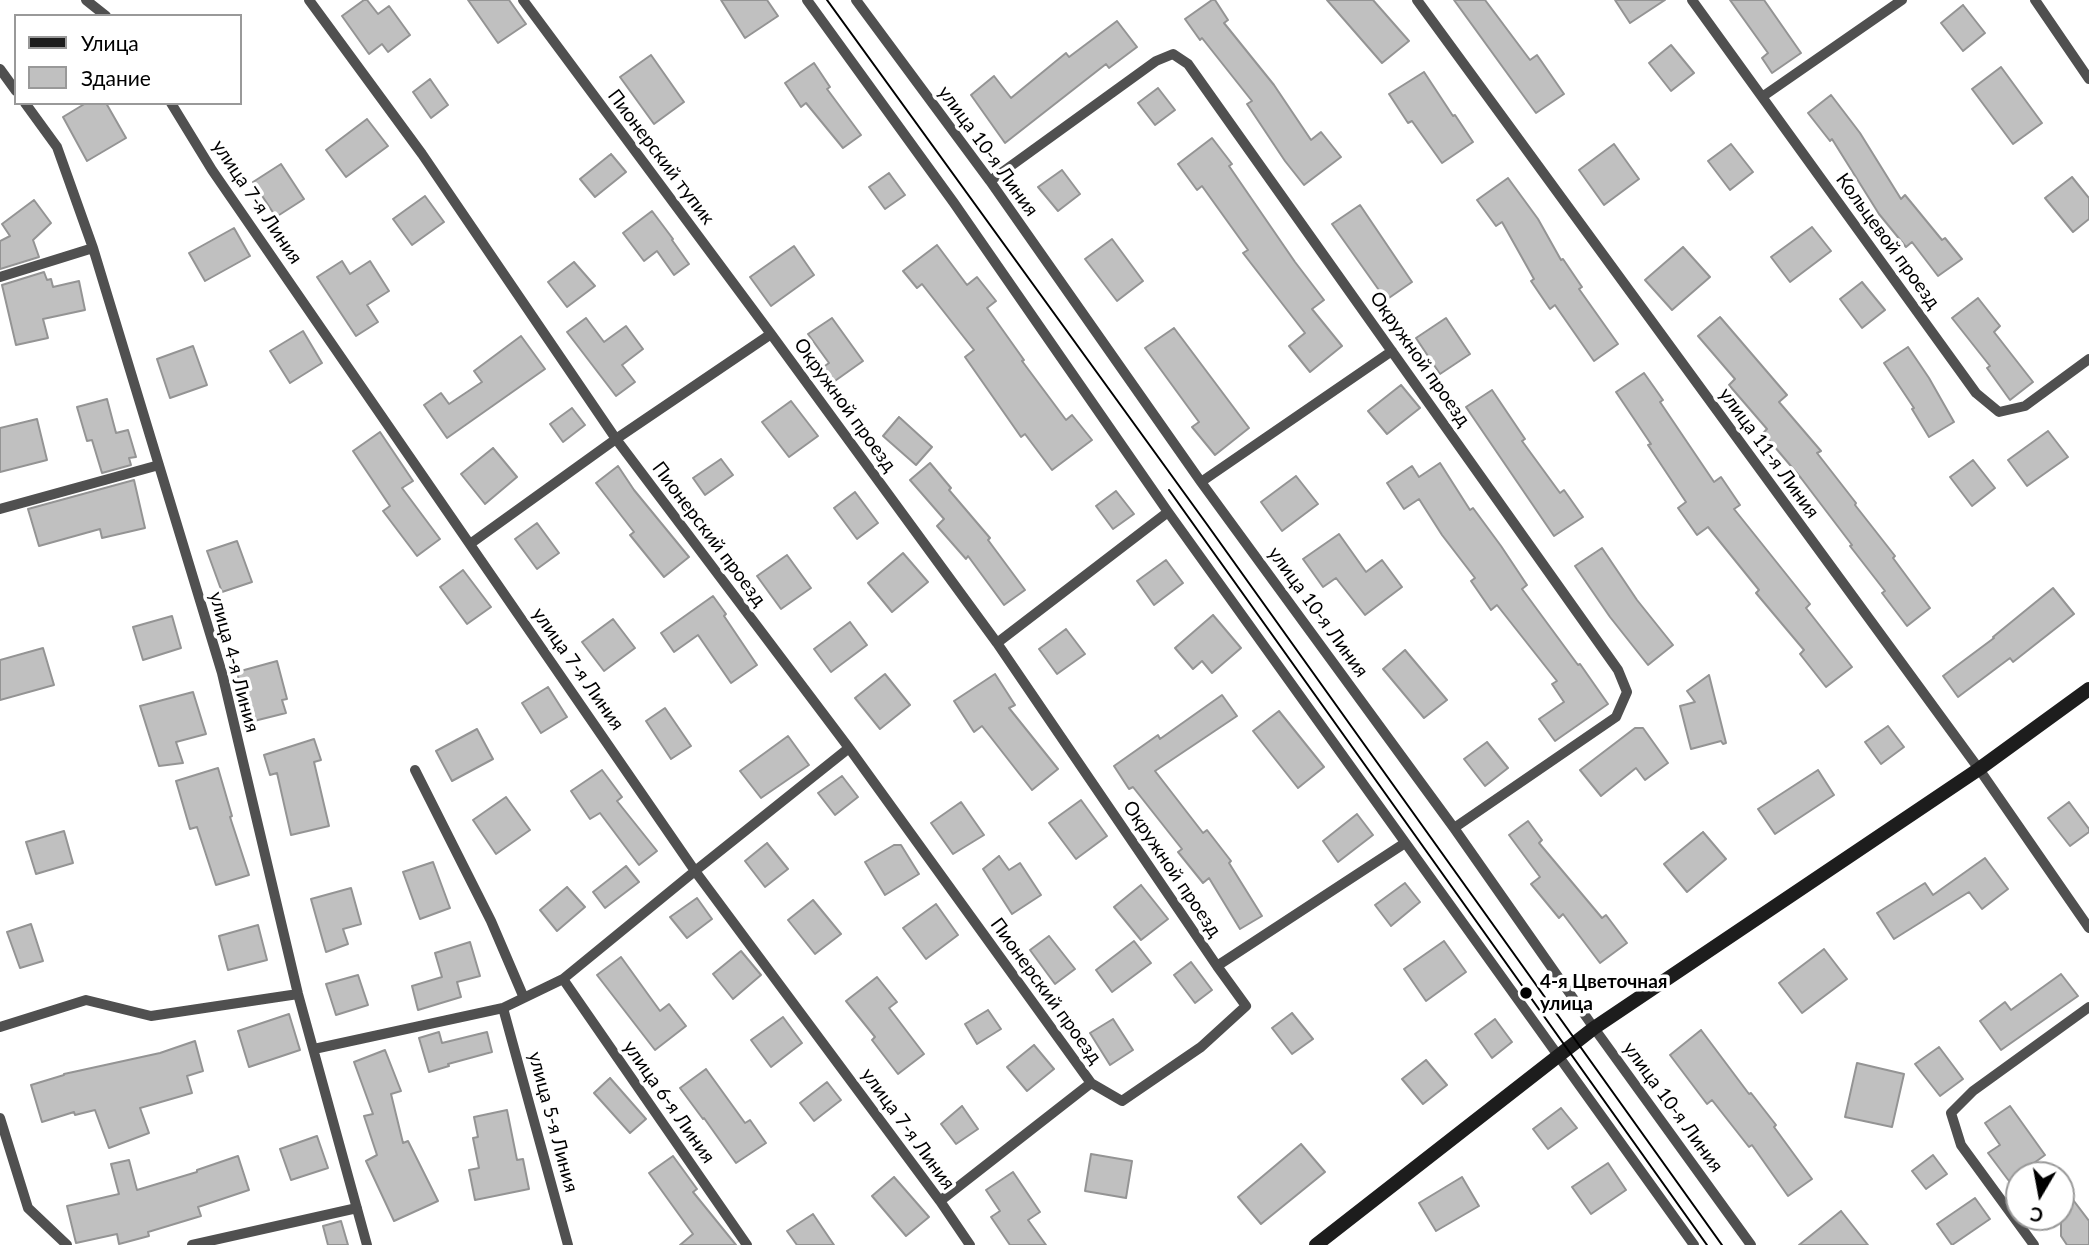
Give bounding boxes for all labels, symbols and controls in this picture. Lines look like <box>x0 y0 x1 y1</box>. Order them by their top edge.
legend <box>14 14 242 105</box>
text: Улица <box>81 30 139 55</box>
text: Здание <box>81 65 151 90</box>
street label: улица 10-я Линия <box>933 81 1043 221</box>
street label: Пионерский тупик <box>603 85 719 229</box>
street label: улица 7-я Линия <box>207 136 307 268</box>
street label: Кольцевой проезд <box>1831 169 1945 313</box>
street label: Окружной проезд <box>1365 287 1475 431</box>
street label: Окружной проезд <box>789 334 901 476</box>
street label: улица 11-я Линия <box>1714 383 1824 523</box>
street label: Пионерский проезд <box>647 457 771 611</box>
street label: улица 10-я Линия <box>1263 542 1373 682</box>
street label: улица 4-я Линия <box>204 589 264 735</box>
street label: улица 7-я Линия <box>527 603 629 735</box>
street label: Окружной проезд <box>1118 796 1226 942</box>
street label: Пионерский проезд <box>985 914 1107 1068</box>
place label: 4-я Цветочная улица <box>1540 971 1667 1015</box>
marker: 4-я Цветочная улица <box>1518 985 1534 1001</box>
street label: улица 6-я Линия <box>618 1036 720 1168</box>
street label: улица 10-я Линия <box>1618 1037 1728 1177</box>
street label: улица 5-я Линия <box>523 1049 583 1195</box>
street label: улица 7-я Линия <box>856 1064 960 1194</box>
north arrow <box>2005 1161 2075 1231</box>
text: С <box>2028 1203 2045 1228</box>

